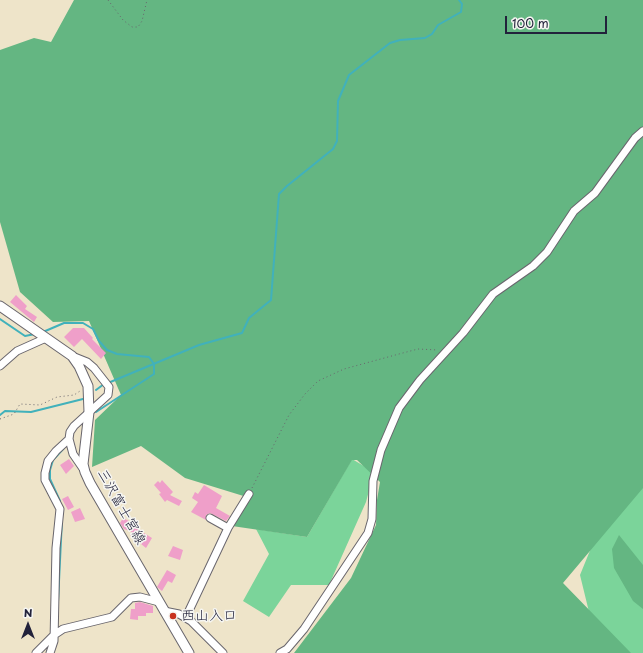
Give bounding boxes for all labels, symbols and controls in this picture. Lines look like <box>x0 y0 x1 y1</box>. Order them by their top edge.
scale bar <box>507 8 609 34</box>
text: 100 m <box>512 14 549 32</box>
street label: 三沢富士宮線 <box>93 466 149 548</box>
text: N <box>24 604 32 621</box>
north arrow <box>8 605 48 645</box>
place label: 西山入口 <box>181 608 237 624</box>
marker: 西山入口 <box>168 611 178 621</box>

